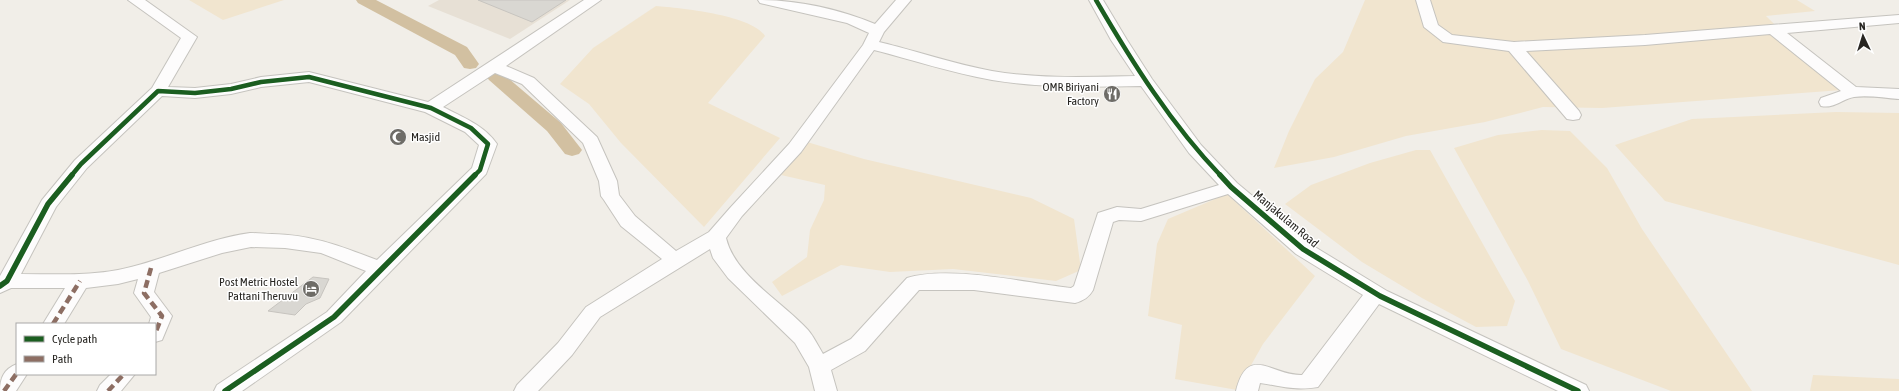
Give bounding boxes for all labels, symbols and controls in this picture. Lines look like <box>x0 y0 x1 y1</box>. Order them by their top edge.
north arrow <box>1843 16 1883 56</box>
text: N <box>1859 20 1866 32</box>
place label: OMR Biriyani Factory <box>1043 80 1099 108</box>
restaurant icon: OMR Biriyani Factory <box>1102 84 1122 104</box>
mosque icon: Masjid <box>388 127 408 147</box>
place label: Masjid <box>411 130 440 144</box>
street label: Manjakulam Road <box>1251 188 1321 250</box>
place label: Post Metric Hostel Pattani Theruvu <box>219 275 299 303</box>
hotel icon: Post Metric Hostel Pattani Theruvu <box>301 279 321 299</box>
legend <box>16 323 156 375</box>
text: Cycle path <box>52 332 97 346</box>
text: Path <box>52 352 73 366</box>

